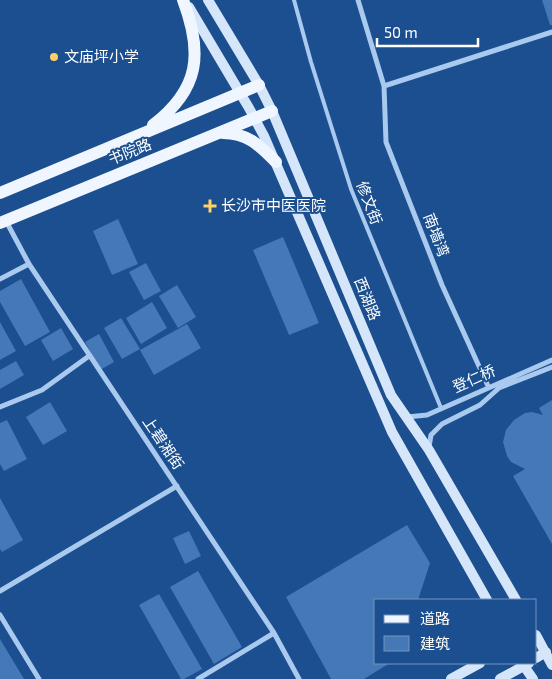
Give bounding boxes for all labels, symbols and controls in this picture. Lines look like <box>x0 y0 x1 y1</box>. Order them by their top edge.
scale bar <box>377 15 478 47</box>
text: 50 m <box>384 23 418 41</box>
place label: 文庙坪小学 <box>64 47 139 65</box>
marker: 文庙坪小学 <box>48 51 60 63</box>
street label: 书院路 <box>105 134 154 168</box>
street label: 修文街 <box>353 178 386 227</box>
place label: 长沙市中医医院 <box>221 196 326 214</box>
marker: 长沙市中医医院 <box>203 199 217 213</box>
street label: 南墙湾 <box>420 210 453 259</box>
street label: 西湖路 <box>351 274 385 323</box>
street label: 登仁桥 <box>449 361 498 395</box>
street label: 上碧湘街 <box>140 413 188 472</box>
legend <box>374 599 537 664</box>
text: 道路 <box>420 609 450 627</box>
text: 建筑 <box>420 634 450 652</box>

